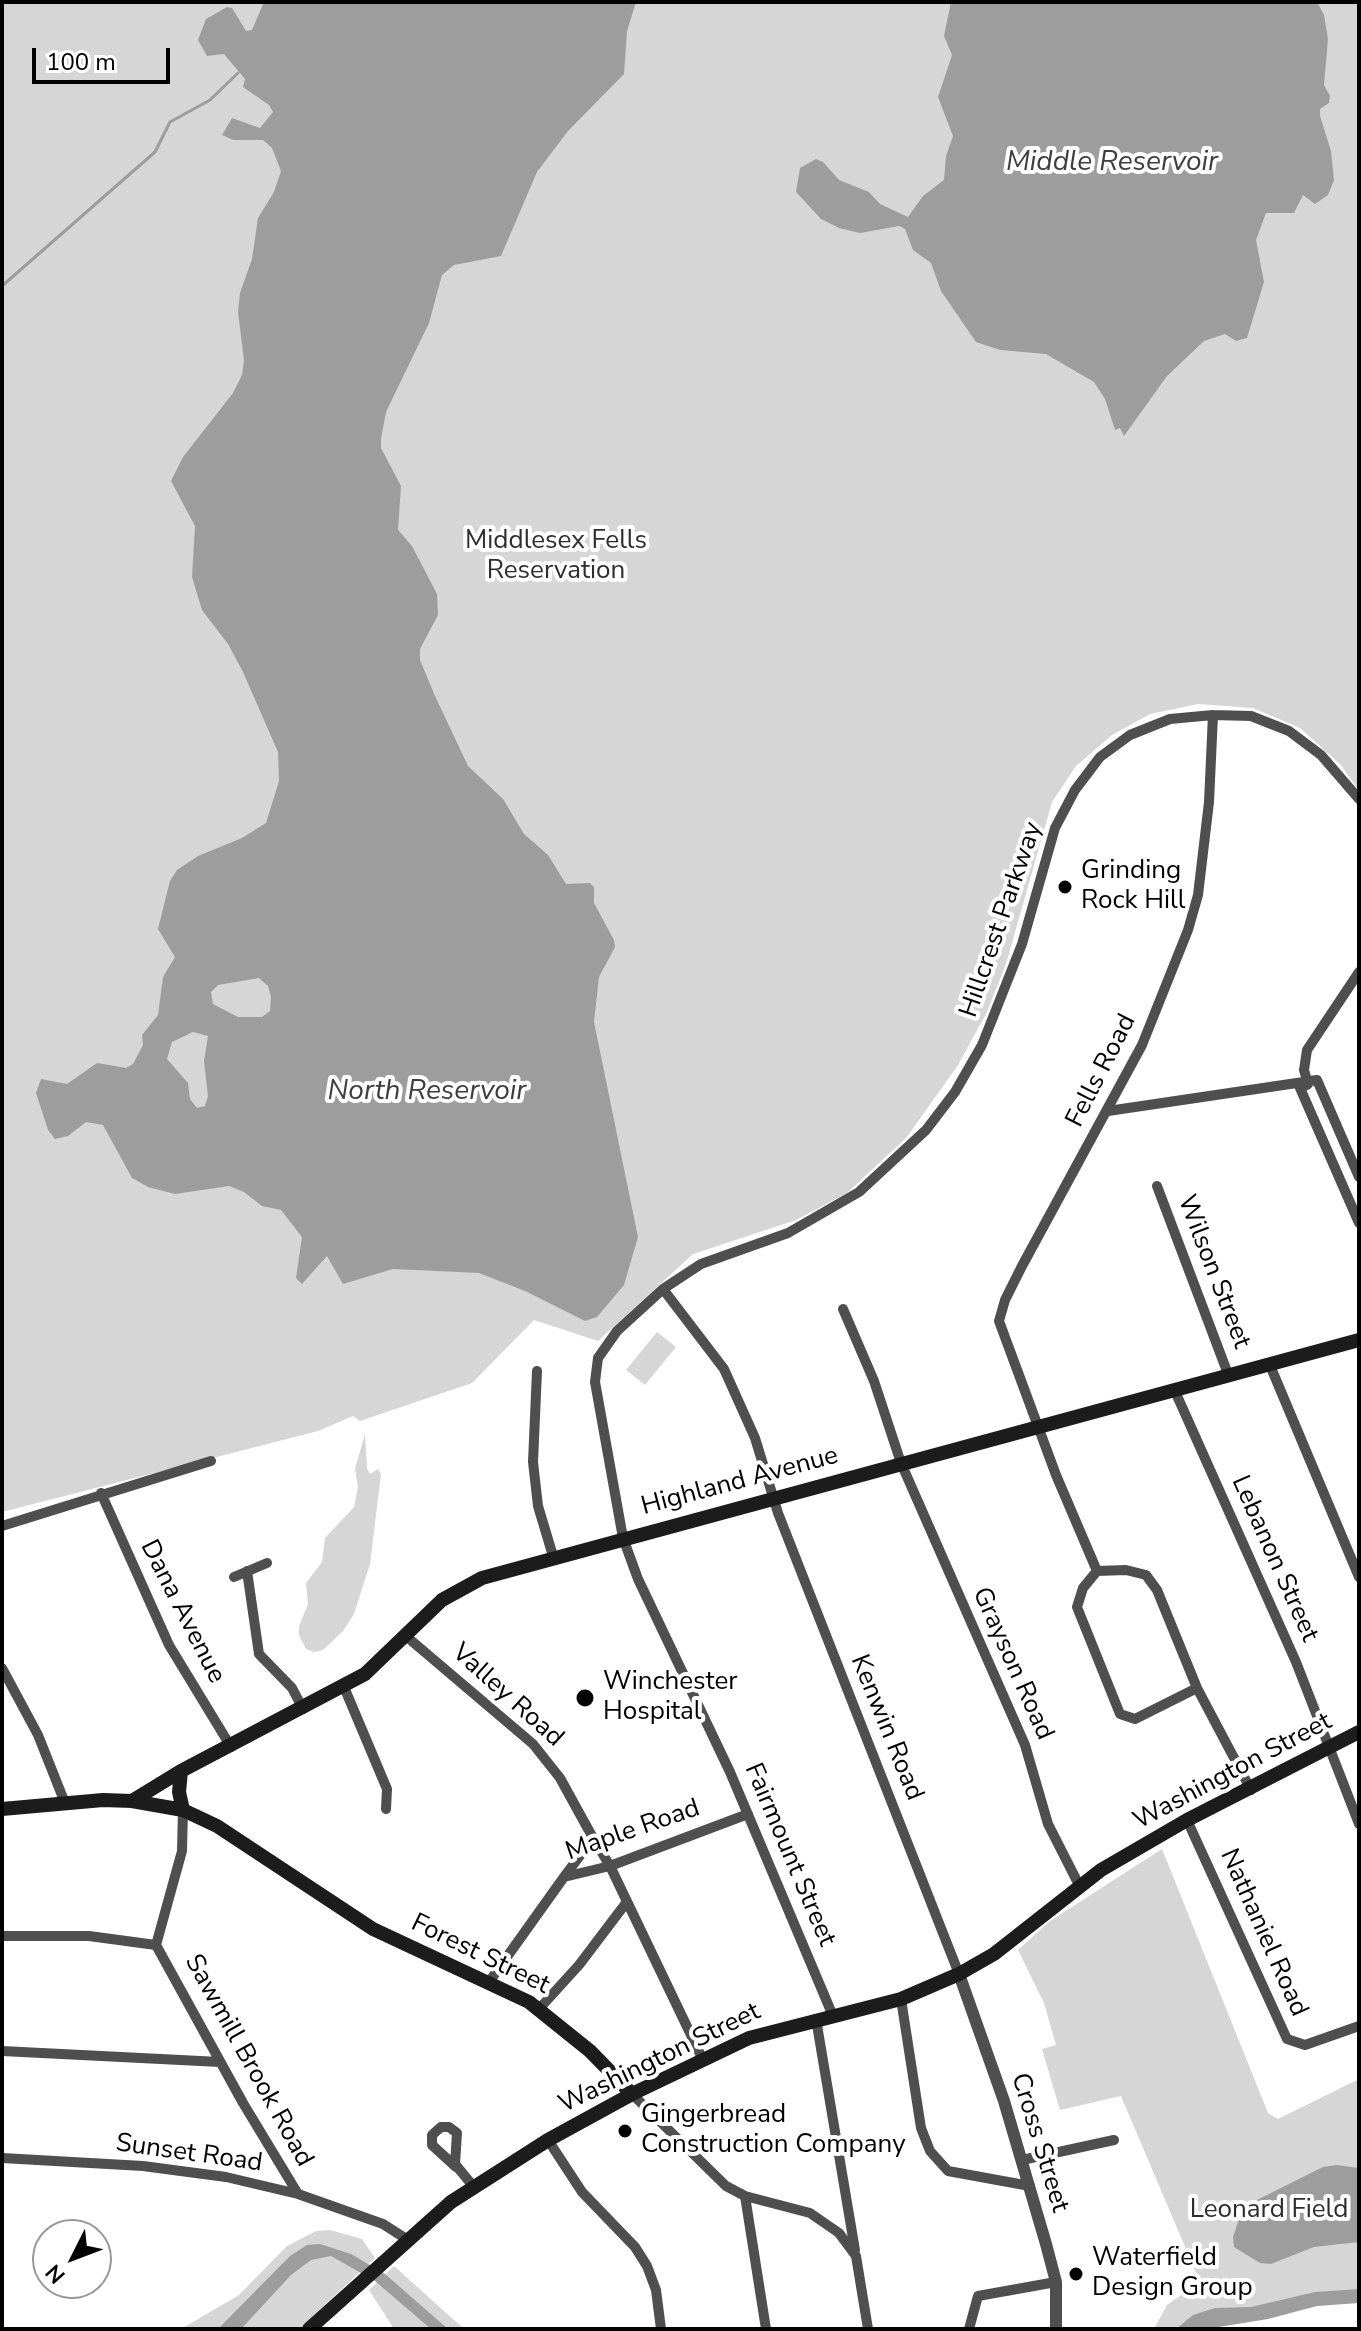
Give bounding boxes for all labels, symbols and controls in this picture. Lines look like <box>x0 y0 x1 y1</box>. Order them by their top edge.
scale bar <box>36 32 174 82</box>
text: 100 m <box>46 46 116 78</box>
water label: Middle Reservoir <box>1006 146 1218 180</box>
park label: Middlesex Fells Reservation <box>465 526 647 588</box>
street label: Hillcrest Parkway <box>954 818 1050 1022</box>
place label: Grinding Rock Hill <box>1081 856 1185 918</box>
marker: Grinding Rock Hill <box>1056 878 1074 896</box>
street label: Fells Road <box>1060 1009 1144 1133</box>
water label: North Reservoir <box>328 1075 526 1109</box>
street label: Wilson Street <box>1169 1191 1257 1353</box>
street label: Highland Avenue <box>638 1441 842 1523</box>
street label: Lebanon Street <box>1223 1471 1325 1647</box>
street label: Dana Avenue <box>133 1535 231 1689</box>
street label: Grayson Road <box>964 1583 1060 1745</box>
street label: Valley Road <box>445 1638 569 1754</box>
street label: Kenwin Road <box>843 1651 929 1805</box>
place label: Winchester Hospital <box>603 1667 738 1728</box>
marker: Winchester Hospital <box>574 1687 596 1709</box>
street label: Washington Street <box>1129 1707 1337 1837</box>
street label: Fairmount Street <box>736 1759 842 1951</box>
street label: Maple Road <box>562 1794 704 1868</box>
street label: Nathaniel Road <box>1212 1844 1314 2022</box>
street label: Forest Street <box>406 1908 554 2002</box>
street label: Sawmill Brook Road <box>177 1950 319 2172</box>
street label: Washington Street <box>554 1997 766 2121</box>
street label: Cross Street <box>1003 2070 1075 2216</box>
place label: Gingerbread Construction Company <box>641 2100 906 2162</box>
marker: Gingerbread Construction Company <box>616 2122 634 2140</box>
street label: Sunset Road <box>114 2128 264 2180</box>
park label: Leonard Field <box>1190 2195 1348 2227</box>
north arrow <box>32 2219 112 2299</box>
place label: Waterfield Design Group <box>1092 2243 1253 2304</box>
text: N <box>39 2258 72 2290</box>
marker: Waterfield Design Group <box>1067 2265 1085 2283</box>

